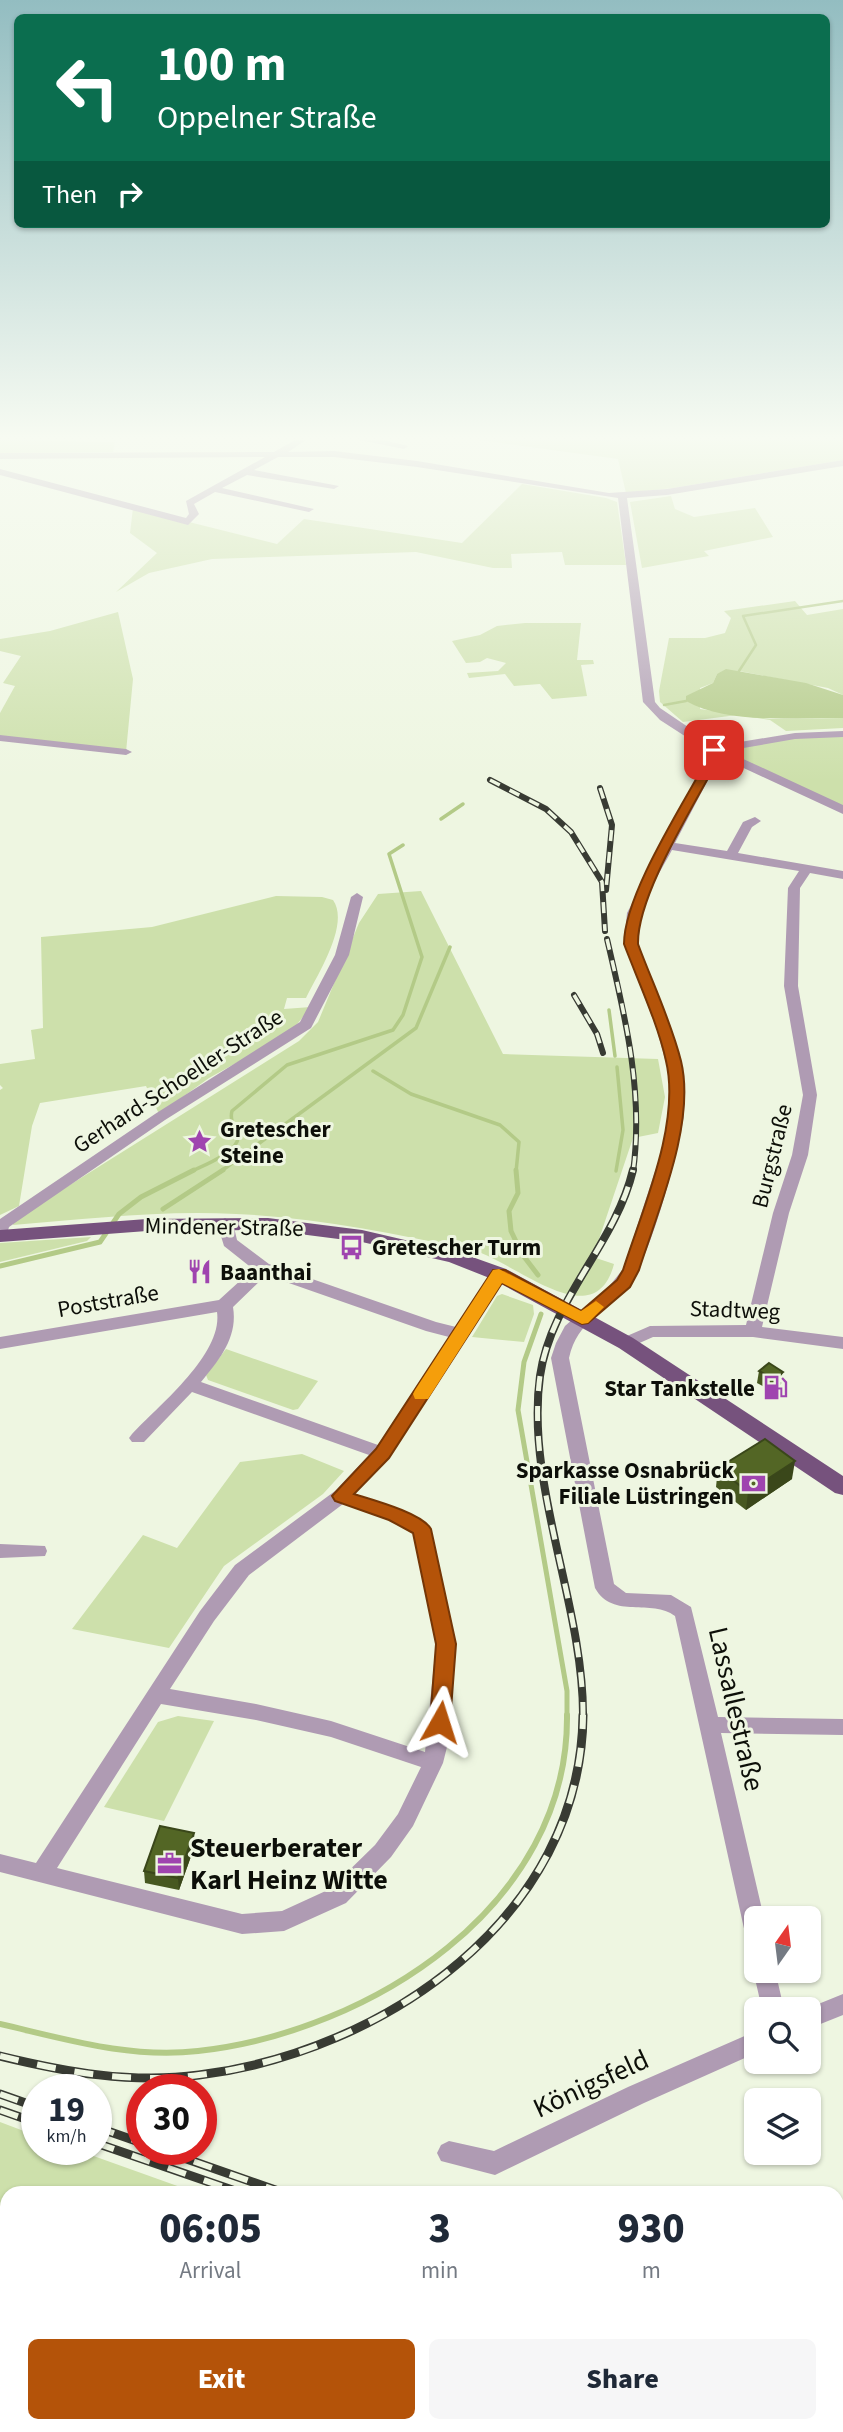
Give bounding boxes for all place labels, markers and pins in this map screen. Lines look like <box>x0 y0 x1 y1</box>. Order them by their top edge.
pin <box>684 720 744 780</box>
place label: Gretescher Steine <box>220 1113 332 1172</box>
place icon: Gretescher Steine <box>186 1128 214 1156</box>
place label: Gretescher Turm <box>372 1231 541 1264</box>
bus stop icon: Gretescher Turm <box>338 1233 366 1261</box>
place label: Baanthai <box>220 1256 312 1289</box>
restaurant icon: Baanthai <box>186 1258 214 1286</box>
place label: Star Tankstelle <box>604 1372 755 1405</box>
fuel station icon: Star Tankstelle <box>761 1374 789 1402</box>
place label: Sparkasse Osnabrück Filiale Lüstringen <box>516 1454 734 1513</box>
bank icon: Sparkasse Osnabrück Filiale Lüstringen <box>740 1469 768 1497</box>
place label: Steuerberater Karl Heinz Witte <box>190 1828 388 1900</box>
office icon: Steuerberater Karl Heinz Witte <box>156 1850 184 1878</box>

